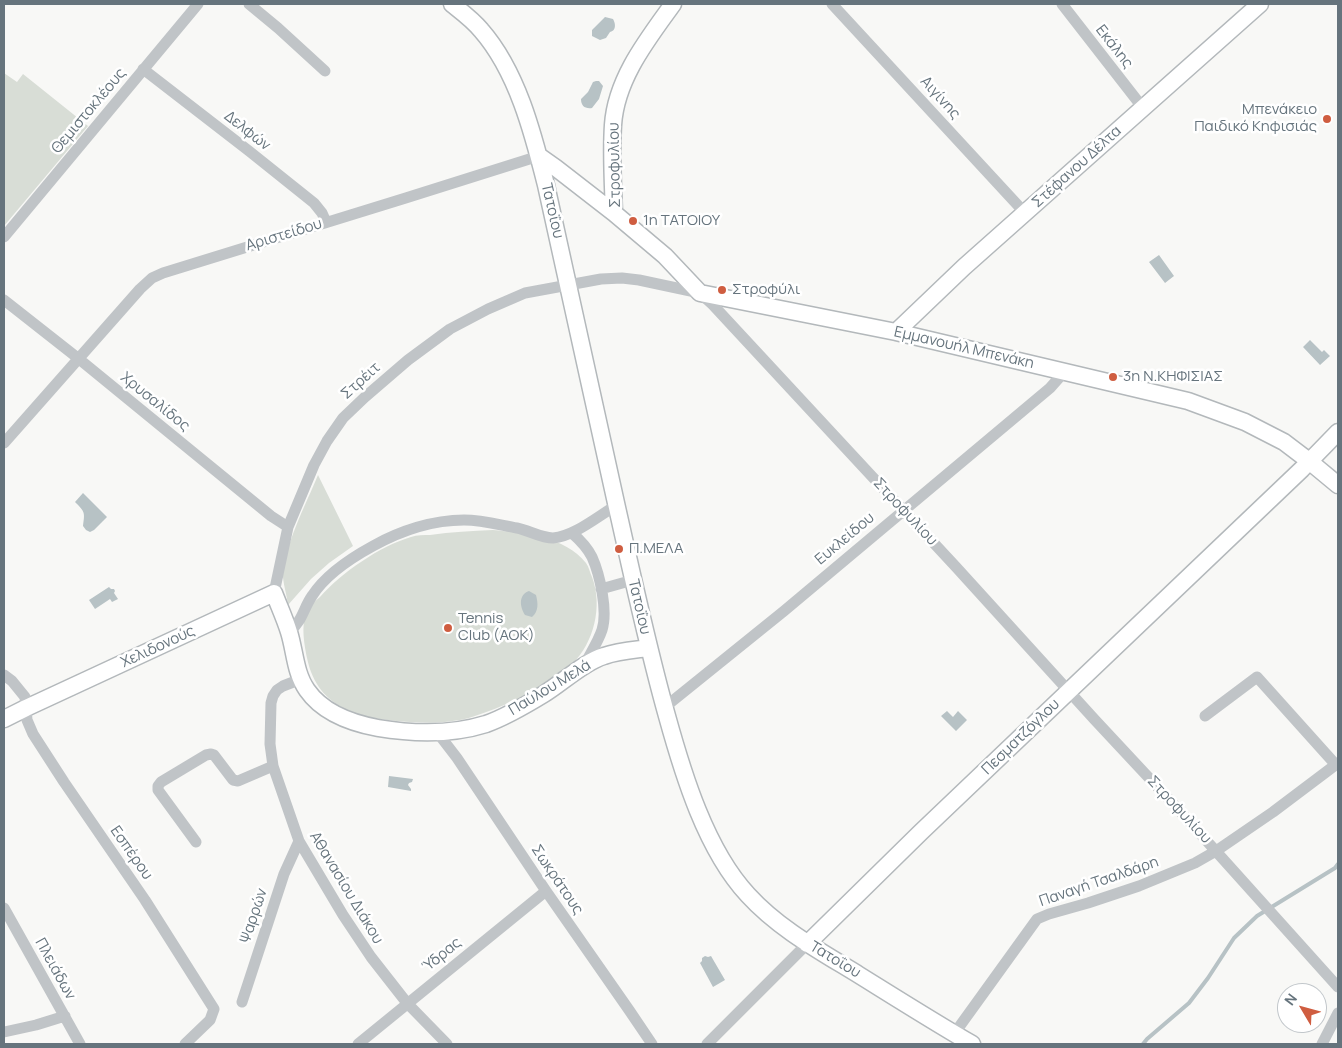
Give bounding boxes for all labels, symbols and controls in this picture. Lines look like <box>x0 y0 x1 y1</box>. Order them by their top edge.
street label: Εκάλης <box>1091 22 1137 72</box>
street label: Θεμιστοκλέους <box>48 65 130 157</box>
street label: Αιγίνης <box>916 73 964 123</box>
place label: Μπενάκειο Παιδικό Κηφισιάς <box>1194 101 1317 136</box>
street label: Δελφών <box>220 107 274 155</box>
marker: Μπενάκειο Παιδικό Κηφισιάς <box>1321 113 1333 125</box>
street label: Στροφυλίου <box>605 122 625 208</box>
street label: Στέφανου Δέλτα <box>1029 122 1125 212</box>
street label: Τατοΐου <box>537 182 567 240</box>
place label: 1η ΤΑΤΟΙΟΥ <box>643 212 720 230</box>
street label: Αριστείδου <box>244 215 324 255</box>
marker: 1η ΤΑΤΟΙΟΥ <box>627 215 639 227</box>
place label: Στροφύλι <box>732 281 800 299</box>
marker: Στροφύλι <box>716 284 728 296</box>
street label: Εμμανουήλ Μπενάκη <box>892 323 1036 373</box>
street label: Στρέιτ <box>338 359 384 403</box>
place label: 3η Ν.ΚΗΦΙΣΙΑΣ <box>1123 368 1223 386</box>
street label: Χρυσαλίδος <box>117 369 193 435</box>
marker: 3η Ν.ΚΗΦΙΣΙΑΣ <box>1107 371 1119 383</box>
street label: Στροφυλίου <box>869 475 941 549</box>
street label: Ευκλείδου <box>812 509 878 569</box>
place label: Π.ΜΕΛΑ <box>629 540 683 558</box>
marker: Π.ΜΕΛΑ <box>613 543 625 555</box>
street label: Τατοΐου <box>624 578 654 636</box>
place label: Tennis Club (AOK) <box>458 610 535 645</box>
street label: Χελιδονούς <box>118 622 198 672</box>
marker: Tennis Club (AOK) <box>442 622 454 634</box>
street label: Παύλου Μελά <box>506 656 594 720</box>
street label: Πεσματζόγλου <box>978 695 1064 779</box>
street label: Στροφυλίου <box>1143 773 1215 847</box>
street label: Εσπέρου <box>106 823 156 883</box>
street label: Αθανασίου Διάκου <box>305 829 387 947</box>
street label: Σωκράτους <box>527 842 587 918</box>
street label: Παναγή Τσαλδάρη <box>1037 853 1161 911</box>
street label: Ψαρρών <box>237 886 271 946</box>
street label: Ύδρας <box>419 934 465 976</box>
street label: Πλειάδων <box>31 935 79 1003</box>
street label: Τατοΐου <box>806 938 864 982</box>
north arrow <box>1277 983 1327 1033</box>
text: N <box>1280 990 1301 1009</box>

